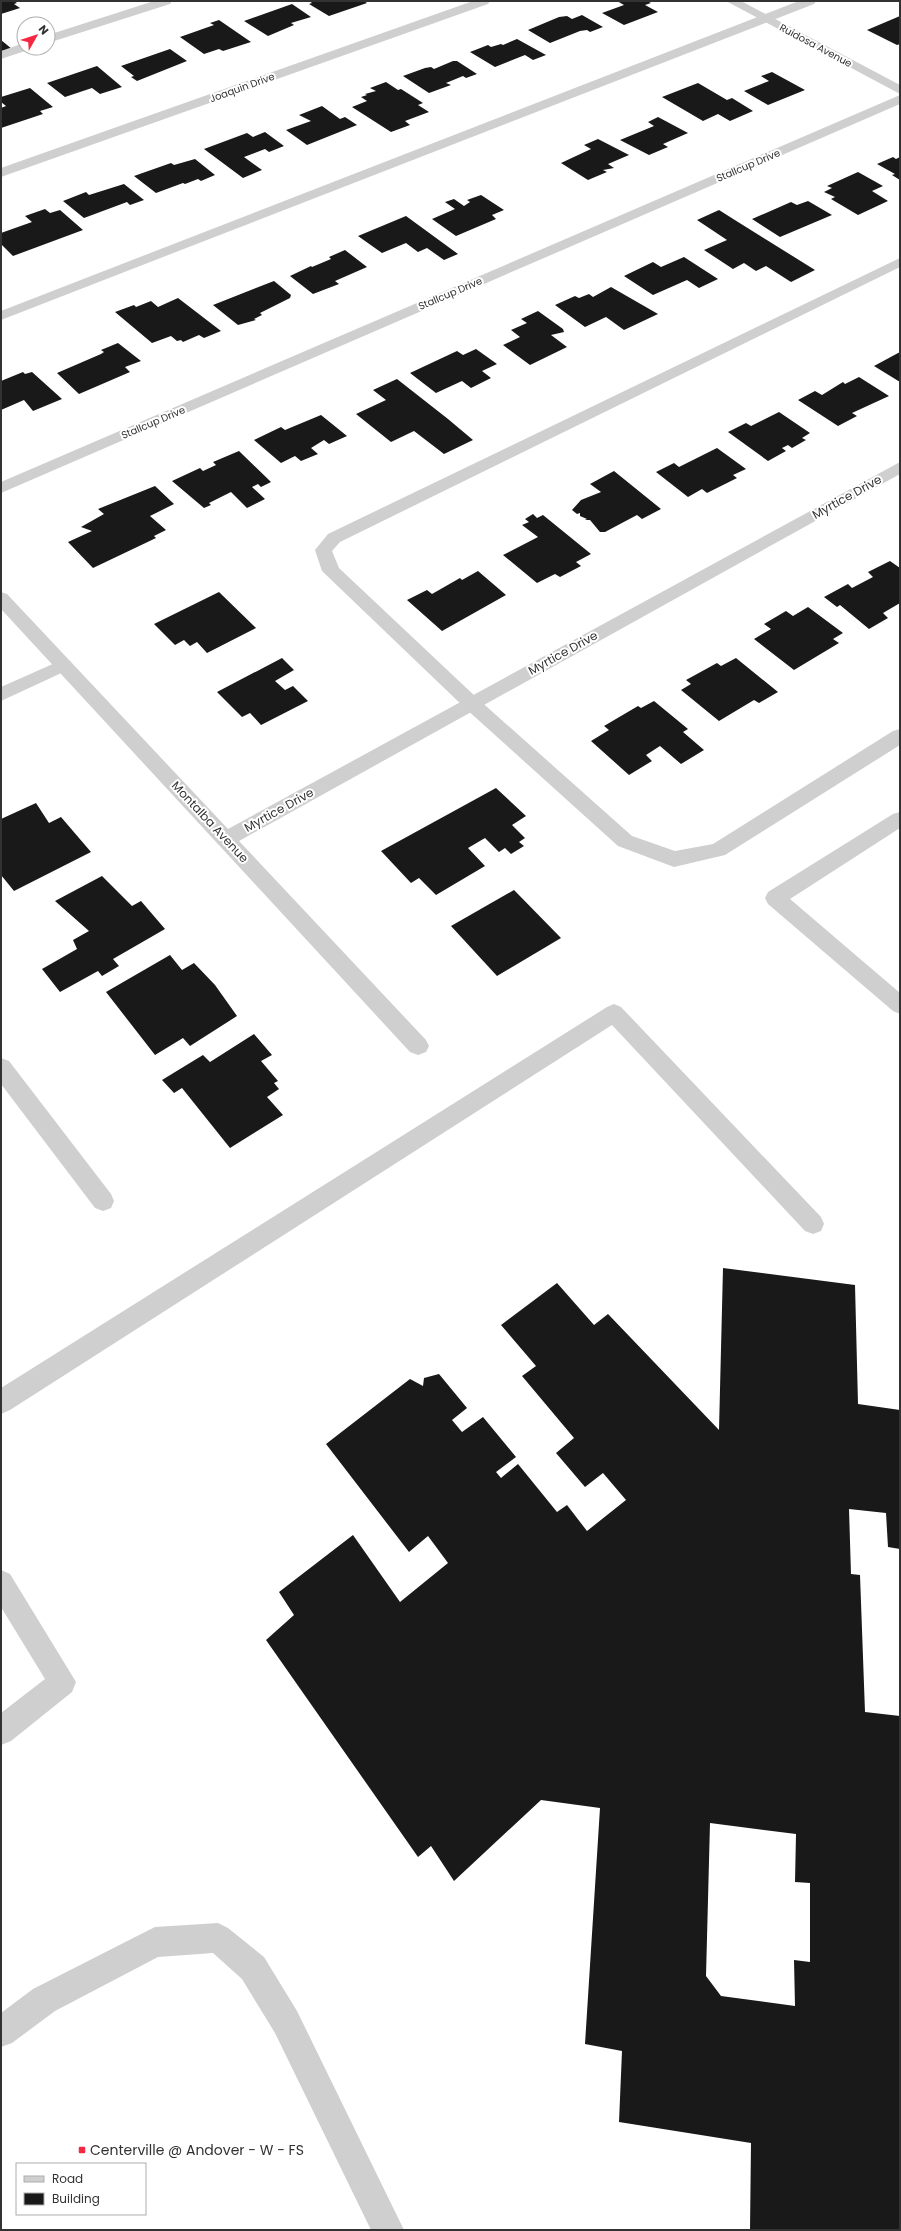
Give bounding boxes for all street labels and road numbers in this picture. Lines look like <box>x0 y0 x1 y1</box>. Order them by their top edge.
street label: Ruidosa Avenue <box>777 20 855 71</box>
street label: Joaquin Drive <box>208 69 277 106</box>
street label: Stallcup Drive <box>714 145 783 186</box>
street label: Stallcup Drive <box>416 273 485 314</box>
street label: Stallcup Drive <box>119 402 188 443</box>
street label: Myrtice Drive <box>809 470 885 523</box>
street label: Myrtice Drive <box>525 626 601 679</box>
street label: Montalba Avenue <box>168 777 253 866</box>
street label: Myrtice Drive <box>241 783 317 836</box>

